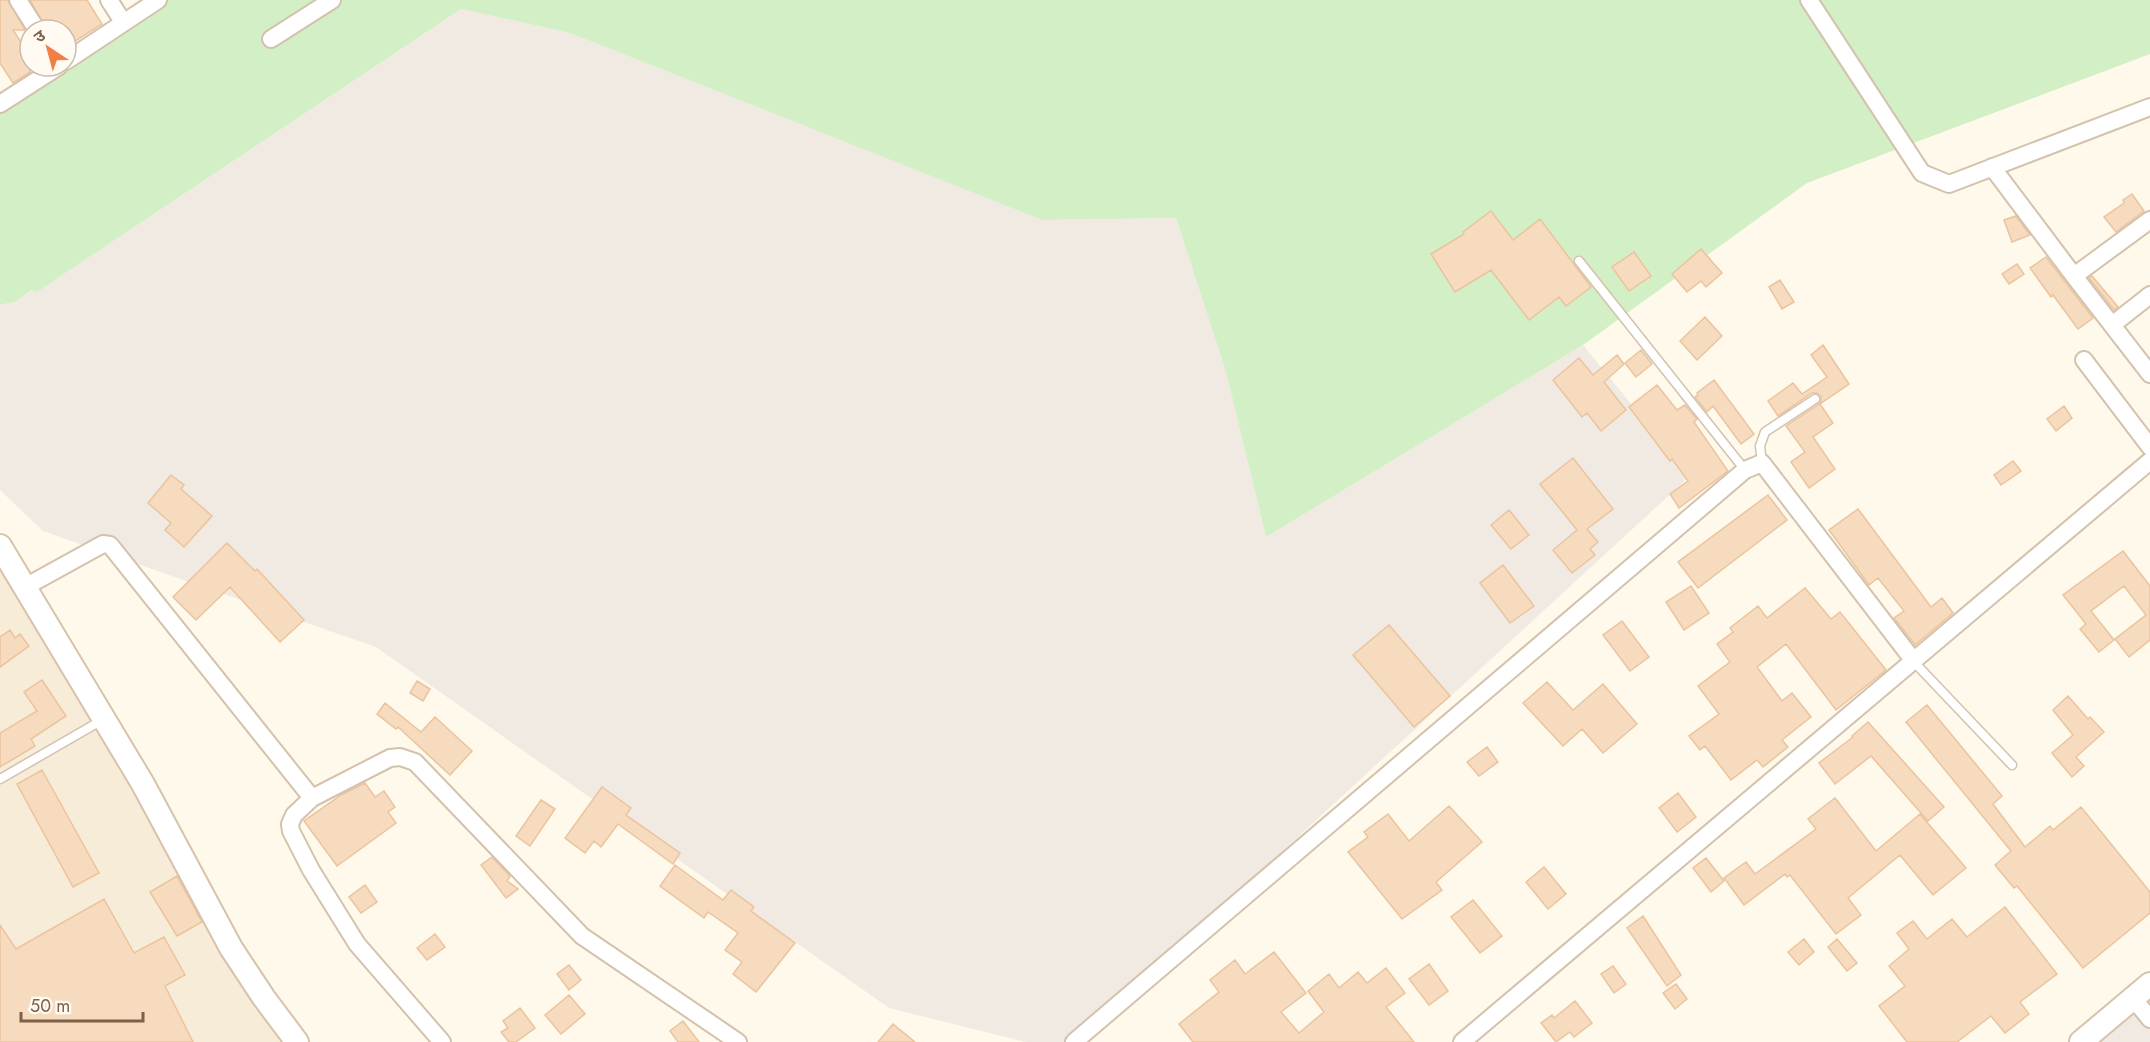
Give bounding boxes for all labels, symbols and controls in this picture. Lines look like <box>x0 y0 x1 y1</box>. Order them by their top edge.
north arrow <box>18 18 78 78</box>
text: उ <box>29 24 51 48</box>
scale bar <box>21 985 142 1023</box>
text: 50 m <box>30 993 70 1019</box>

